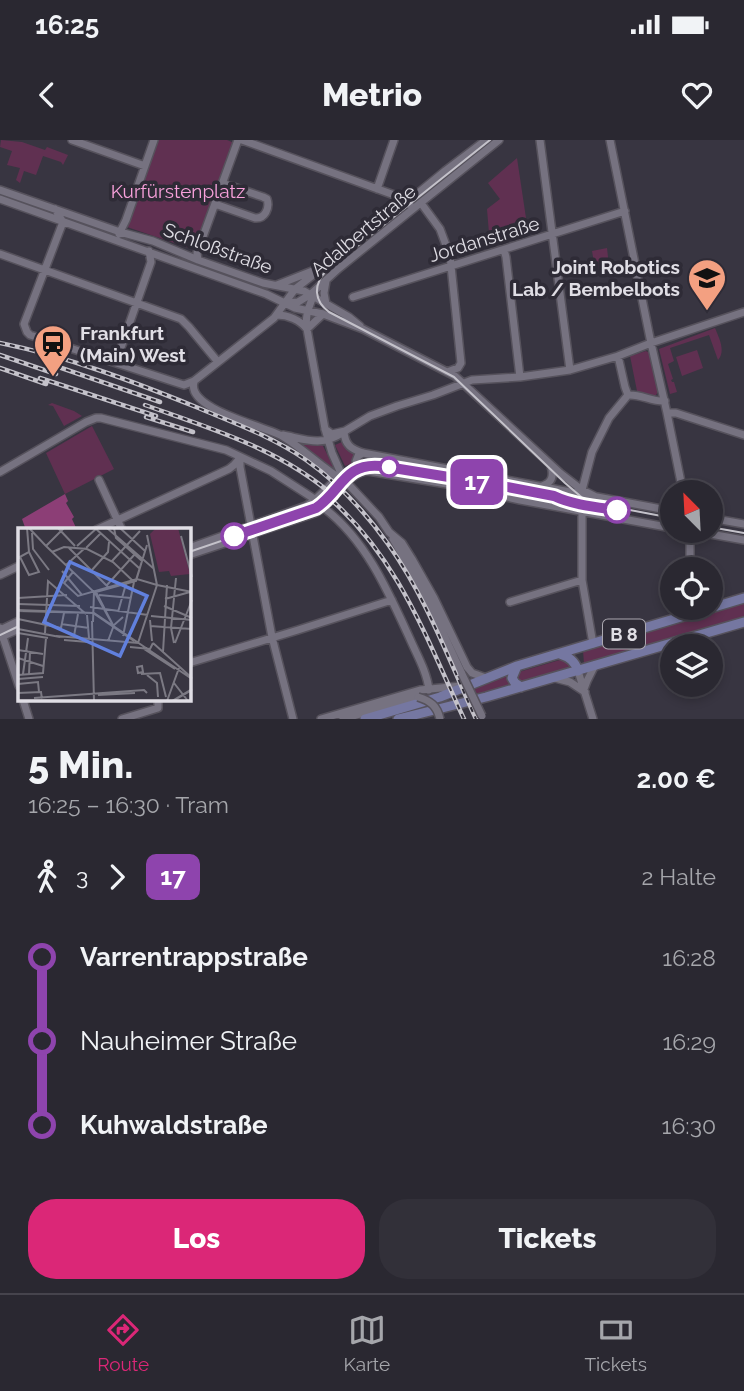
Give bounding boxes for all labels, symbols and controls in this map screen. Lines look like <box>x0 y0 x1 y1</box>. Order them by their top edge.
text: 16:25 <box>35 10 99 40</box>
icon: back <box>28 76 66 114</box>
text: Metrio <box>322 76 422 113</box>
icon: heart <box>678 76 716 114</box>
park label: Kurfürstenplatz <box>111 180 245 202</box>
street label: Adalbertstraße <box>306 180 420 280</box>
street label: Jordanstraße <box>426 212 542 266</box>
street label: Schloßstraße <box>161 218 275 278</box>
place label: Joint Robotics Lab / Bembelbots <box>512 256 680 300</box>
school or university icon: Joint Robotics Lab / Bembelbots <box>686 257 728 312</box>
place label: Frankfurt (Main) West <box>80 322 187 366</box>
station icon: Frankfurt (Main) West <box>32 323 74 378</box>
unlabelled marker <box>379 457 399 477</box>
line badge: 17 <box>446 459 508 505</box>
text: 17 <box>464 467 490 496</box>
north arrow <box>660 480 723 542</box>
map controls <box>660 480 723 697</box>
unlabelled marker <box>604 497 630 523</box>
unlabelled marker <box>221 523 247 549</box>
inset map <box>18 528 191 702</box>
button: locate <box>660 557 723 620</box>
road number: B 8 <box>603 620 645 648</box>
button: layers <box>660 634 723 697</box>
text: 5 Min. <box>28 742 133 787</box>
text: 2.00 € <box>637 764 716 794</box>
text: 16:25 – 16:30 · Tram <box>28 791 229 818</box>
icon: walk <box>28 858 66 896</box>
icon: forward <box>98 858 136 896</box>
text: 17 <box>160 862 186 891</box>
text: 3 <box>76 863 88 890</box>
text: 2 Halte <box>641 863 716 890</box>
text: Varrentrappstraße <box>80 942 308 972</box>
text: 16:28 <box>662 944 716 971</box>
text: Nauheimer Straße <box>80 1026 297 1056</box>
text: 16:29 <box>663 1028 716 1055</box>
text: Kuhwaldstraße <box>80 1110 268 1140</box>
text: 16:30 <box>662 1112 716 1139</box>
button: Los <box>28 1199 365 1279</box>
button: Tickets <box>379 1199 716 1279</box>
tab: Route <box>97 1311 149 1375</box>
tab: Karte <box>344 1311 390 1375</box>
tab: Tickets <box>585 1311 647 1375</box>

